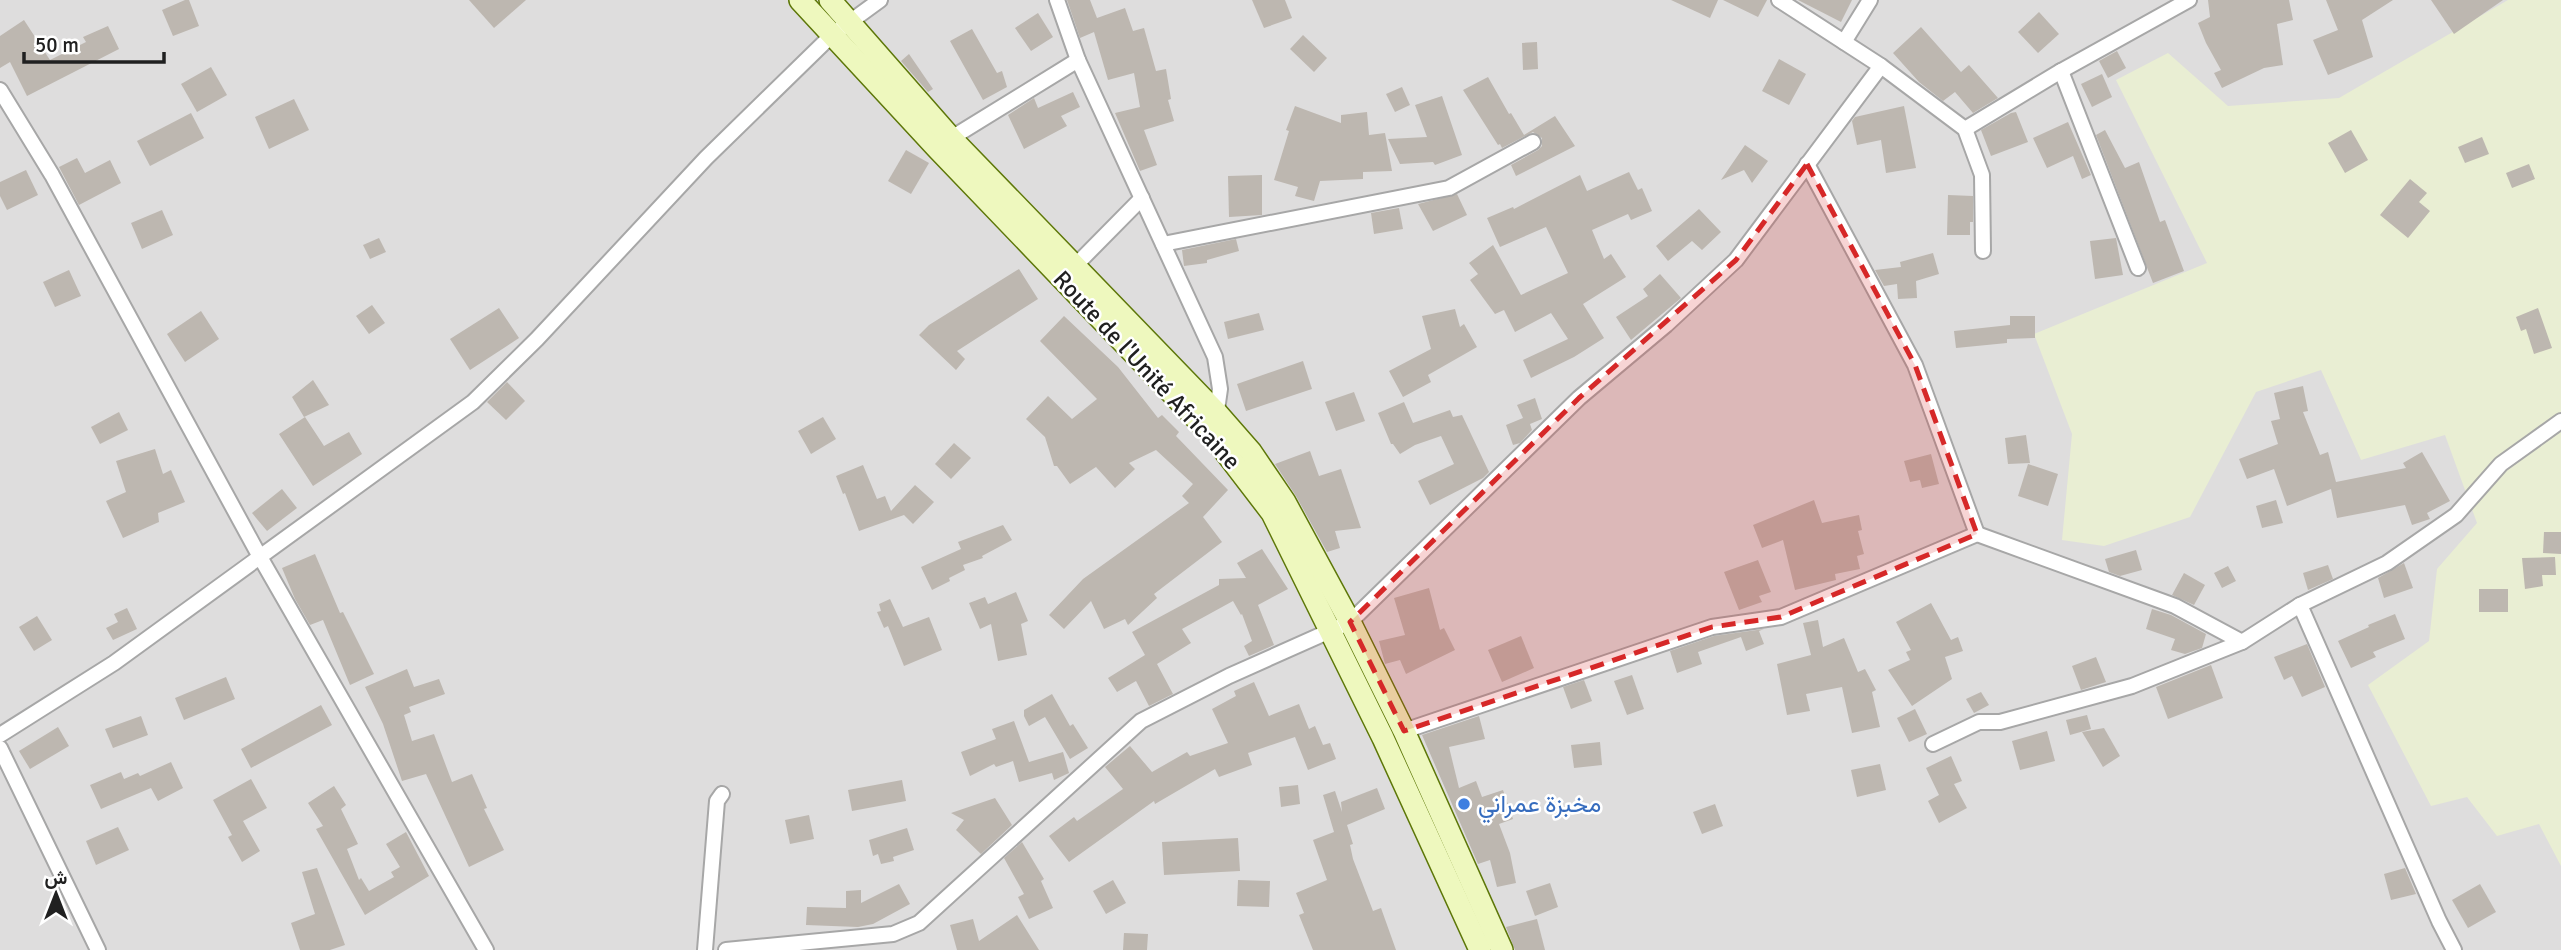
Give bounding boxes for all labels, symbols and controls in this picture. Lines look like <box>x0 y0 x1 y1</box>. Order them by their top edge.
scale bar <box>24 21 164 65</box>
text: 50 m <box>35 32 79 58</box>
street label: Route de l'Unité Africaine <box>1047 264 1247 476</box>
place label: مخبزة عمراني <box>1478 789 1601 823</box>
marker: مخبزة عمراني <box>1456 796 1472 812</box>
north arrow <box>21 859 91 929</box>
text: ش <box>45 866 68 890</box>

